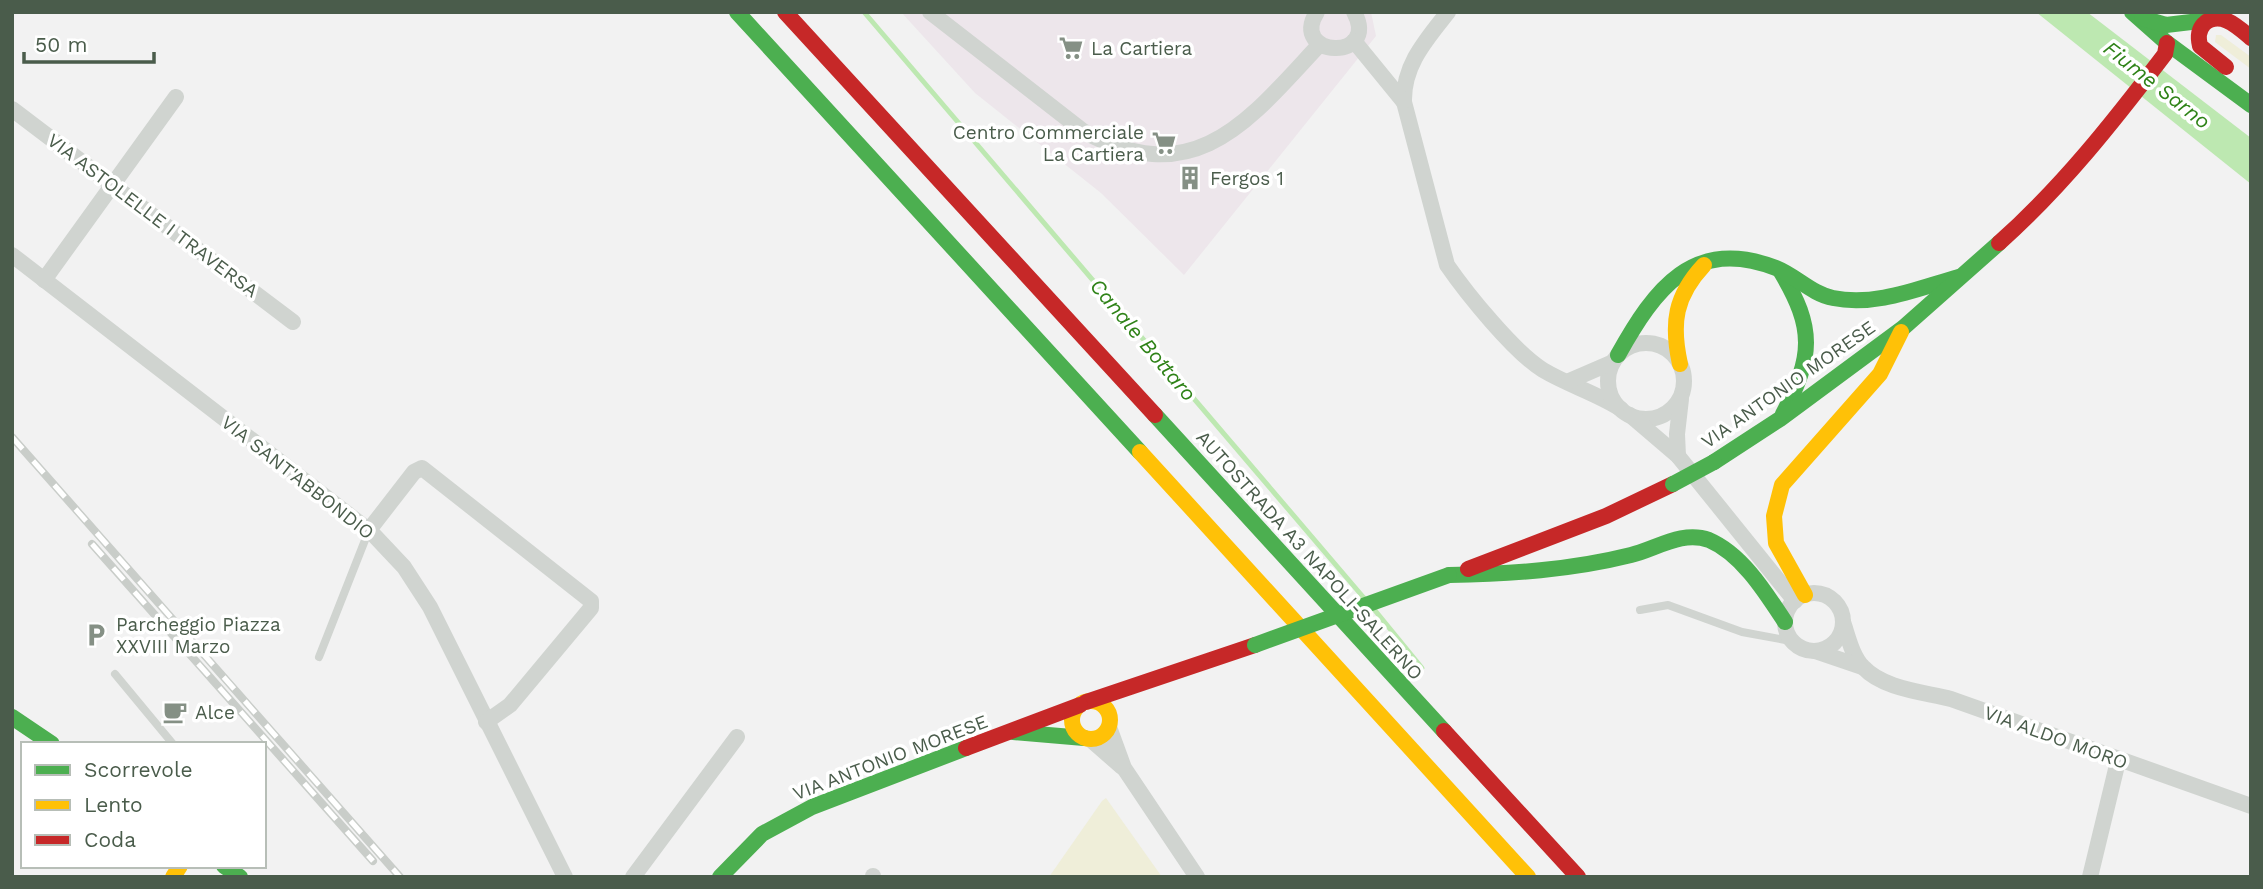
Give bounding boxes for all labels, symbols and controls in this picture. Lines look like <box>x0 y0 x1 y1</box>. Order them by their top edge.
scale bar <box>24 21 154 65</box>
text: 50 m <box>35 32 87 57</box>
supermarket icon: La Cartiera <box>1057 34 1085 62</box>
water label: Fiume Sarno <box>2099 35 2216 134</box>
place label: La Cartiera <box>1091 37 1193 60</box>
place label: Centro Commerciale La Cartiera <box>953 121 1144 166</box>
street label: VIA ASTOLELLE I TRAVERSA <box>43 129 263 303</box>
supermarket icon: Centro Commerciale La Cartiera <box>1150 129 1178 157</box>
building icon: Fergos 1 <box>1176 164 1204 192</box>
place label: Fergos 1 <box>1210 167 1284 190</box>
water label: Canale Bottaro <box>1085 273 1202 406</box>
street label: VIA ANTONIO MORESE <box>1697 316 1880 453</box>
street label: VIA SANT'ABBONDIO <box>217 411 379 544</box>
street label: AUTOSTRADA A3 NAPOLI-SALERNO <box>1192 426 1428 685</box>
place label: Parcheggio Piazza XXVIII Marzo <box>116 613 281 658</box>
parking icon: Parcheggio Piazza XXVIII Marzo <box>82 621 110 649</box>
cafe icon: Alce <box>161 698 189 726</box>
place label: Alce <box>195 701 235 724</box>
street label: VIA ALDO MORO <box>1981 701 2131 774</box>
street label: VIA ANTONIO MORESE <box>789 710 991 805</box>
legend <box>21 742 266 868</box>
text: Scorrevole <box>84 757 193 782</box>
text: Lento <box>84 792 143 817</box>
text: Coda <box>84 827 136 852</box>

